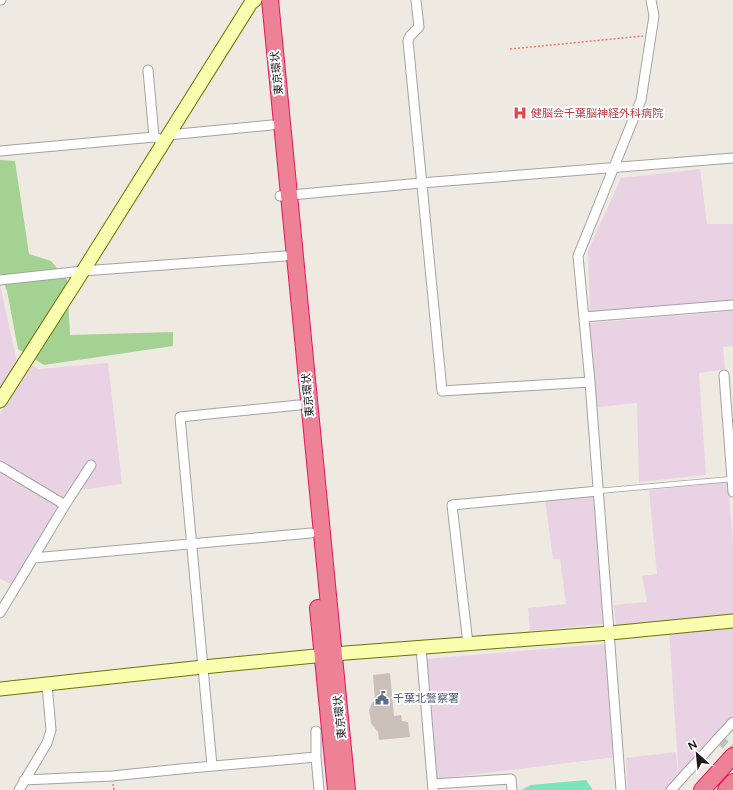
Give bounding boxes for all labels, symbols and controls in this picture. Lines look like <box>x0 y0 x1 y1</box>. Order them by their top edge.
street label: 東京環状 <box>268 49 286 96</box>
hospital icon: 健脳会千葉脳神経外科病院 <box>512 105 528 121</box>
place label: 健脳会千葉脳神経外科病院 <box>531 107 663 120</box>
street label: 東京環状 <box>300 372 316 417</box>
public building icon: 千葉北警察署 <box>374 690 390 706</box>
place label: 千葉北警察署 <box>393 692 459 705</box>
street label: 東京環状 <box>331 693 349 740</box>
north arrow <box>677 734 717 774</box>
text: N <box>686 738 699 753</box>

